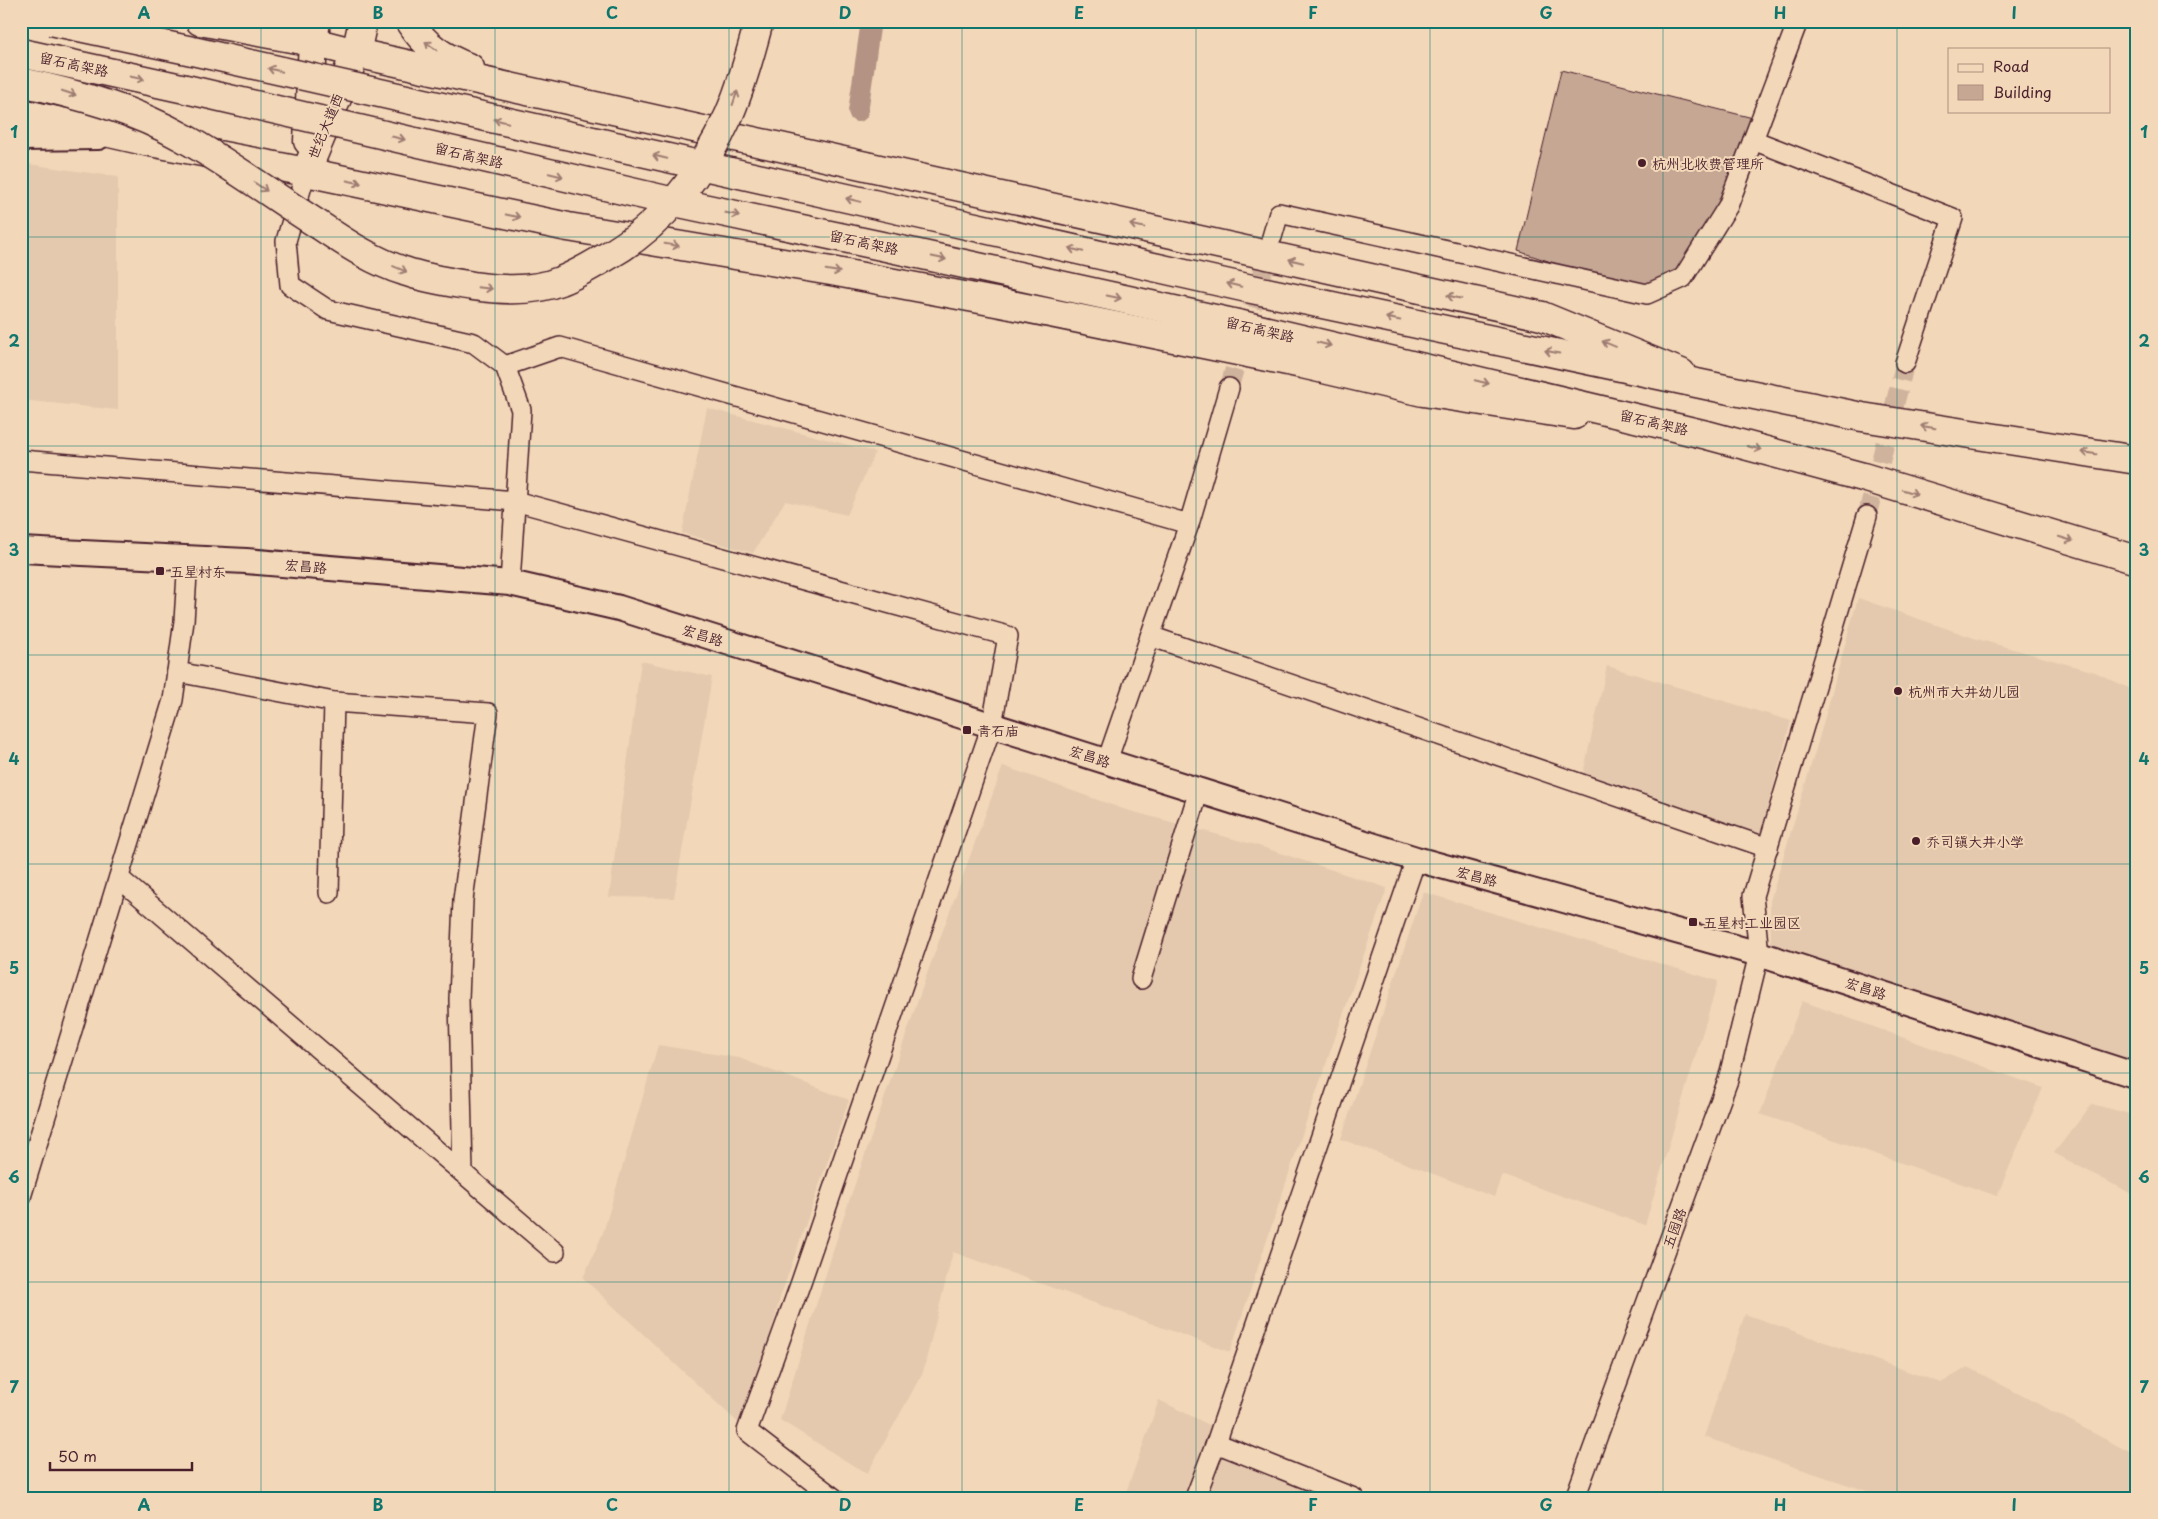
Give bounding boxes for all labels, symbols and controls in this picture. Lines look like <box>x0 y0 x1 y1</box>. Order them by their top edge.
text: A <box>138 0 151 24</box>
text: B <box>373 0 384 24</box>
text: C <box>606 0 618 24</box>
text: D <box>839 0 851 24</box>
text: E <box>1074 0 1084 24</box>
text: F <box>1308 0 1318 24</box>
text: G <box>1539 0 1553 24</box>
text: H <box>1774 0 1786 24</box>
text: I <box>2011 0 2017 24</box>
one-way arrow <box>424 41 438 51</box>
street label: 留石高架路 <box>38 46 110 82</box>
legend <box>1948 48 2110 112</box>
text: Road <box>1993 54 2029 77</box>
one-way arrow <box>267 64 283 74</box>
one-way arrow <box>129 74 145 83</box>
text: Building <box>1993 80 2052 103</box>
one-way arrow <box>60 89 76 98</box>
street label: 世纪大道西 <box>302 90 348 162</box>
one-way arrow <box>731 90 740 106</box>
one-way arrow <box>494 116 510 125</box>
text: 1 <box>10 119 18 143</box>
text: 1 <box>2140 119 2148 143</box>
one-way arrow <box>390 134 406 143</box>
street label: 留石高架路 <box>433 137 505 173</box>
one-way arrow <box>652 152 668 161</box>
place label: 杭州北收费管理所 <box>1652 153 1764 174</box>
marker: 杭州北收费管理所 <box>1636 157 1648 169</box>
one-way arrow <box>548 171 564 180</box>
one-way arrow <box>345 178 361 187</box>
one-way arrow <box>253 182 267 192</box>
one-way arrow <box>845 195 861 204</box>
one-way arrow <box>723 210 739 220</box>
one-way arrow <box>504 211 520 221</box>
one-way arrow <box>1130 221 1146 230</box>
street label: 留石高架路 <box>828 224 900 260</box>
one-way arrow <box>664 240 680 250</box>
one-way arrow <box>1068 244 1084 254</box>
one-way arrow <box>930 254 946 263</box>
one-way arrow <box>1288 256 1304 265</box>
one-way arrow <box>392 265 408 274</box>
one-way arrow <box>824 267 840 277</box>
one-way arrow <box>1227 280 1243 289</box>
one-way arrow <box>477 283 493 293</box>
one-way arrow <box>1447 292 1463 301</box>
one-way arrow <box>1106 293 1122 302</box>
street label: 留石高架路 <box>1224 311 1296 347</box>
one-way arrow <box>1386 314 1402 323</box>
text: 2 <box>8 328 20 352</box>
text: 2 <box>2138 328 2150 352</box>
one-way arrow <box>1602 338 1617 347</box>
one-way arrow <box>1316 340 1332 349</box>
one-way arrow <box>1544 347 1560 357</box>
one-way arrow <box>1474 378 1490 387</box>
street label: 留石高架路 <box>1618 404 1690 440</box>
one-way arrow <box>1920 422 1936 432</box>
one-way arrow <box>1746 443 1762 453</box>
one-way arrow <box>2081 447 2097 457</box>
one-way arrow <box>1902 487 1918 497</box>
one-way arrow <box>2058 534 2074 544</box>
text: 3 <box>9 537 19 561</box>
text: 3 <box>2139 537 2149 561</box>
street label: 宏昌路 <box>284 554 328 578</box>
place label: 五星村东 <box>170 561 226 582</box>
marker: 五星村东 <box>154 565 166 577</box>
street label: 宏昌路 <box>680 619 726 651</box>
place label: 杭州市大井幼儿园 <box>1908 681 2020 702</box>
marker: 杭州市大井幼儿园 <box>1892 685 1904 697</box>
place label: 青石庙 <box>977 720 1019 741</box>
marker: 青石庙 <box>961 724 973 736</box>
street label: 宏昌路 <box>1067 740 1113 772</box>
text: 4 <box>9 746 20 770</box>
text: 4 <box>2139 746 2150 770</box>
place label: 乔司镇大井小学 <box>1926 831 2024 852</box>
marker: 乔司镇大井小学 <box>1910 835 1922 847</box>
street label: 宏昌路 <box>1454 860 1500 892</box>
place label: 五星村工业园区 <box>1703 912 1801 933</box>
marker: 五星村工业园区 <box>1687 916 1699 928</box>
text: 5 <box>9 955 19 979</box>
text: 5 <box>2139 955 2149 979</box>
street label: 宏昌路 <box>1843 972 1889 1004</box>
text: 6 <box>8 1164 20 1188</box>
text: 6 <box>2138 1164 2150 1188</box>
street label: 五园路 <box>1657 1205 1691 1251</box>
text: 7 <box>9 1374 19 1398</box>
text: 7 <box>2139 1374 2149 1398</box>
scale bar <box>50 1439 192 1471</box>
text: 50 m <box>58 1444 97 1467</box>
text: A <box>138 1492 151 1516</box>
text: B <box>373 1492 384 1516</box>
text: C <box>606 1492 618 1516</box>
text: D <box>839 1492 851 1516</box>
text: E <box>1074 1492 1084 1516</box>
text: F <box>1308 1492 1318 1516</box>
text: G <box>1539 1492 1553 1516</box>
text: H <box>1774 1492 1786 1516</box>
text: I <box>2011 1492 2017 1516</box>

